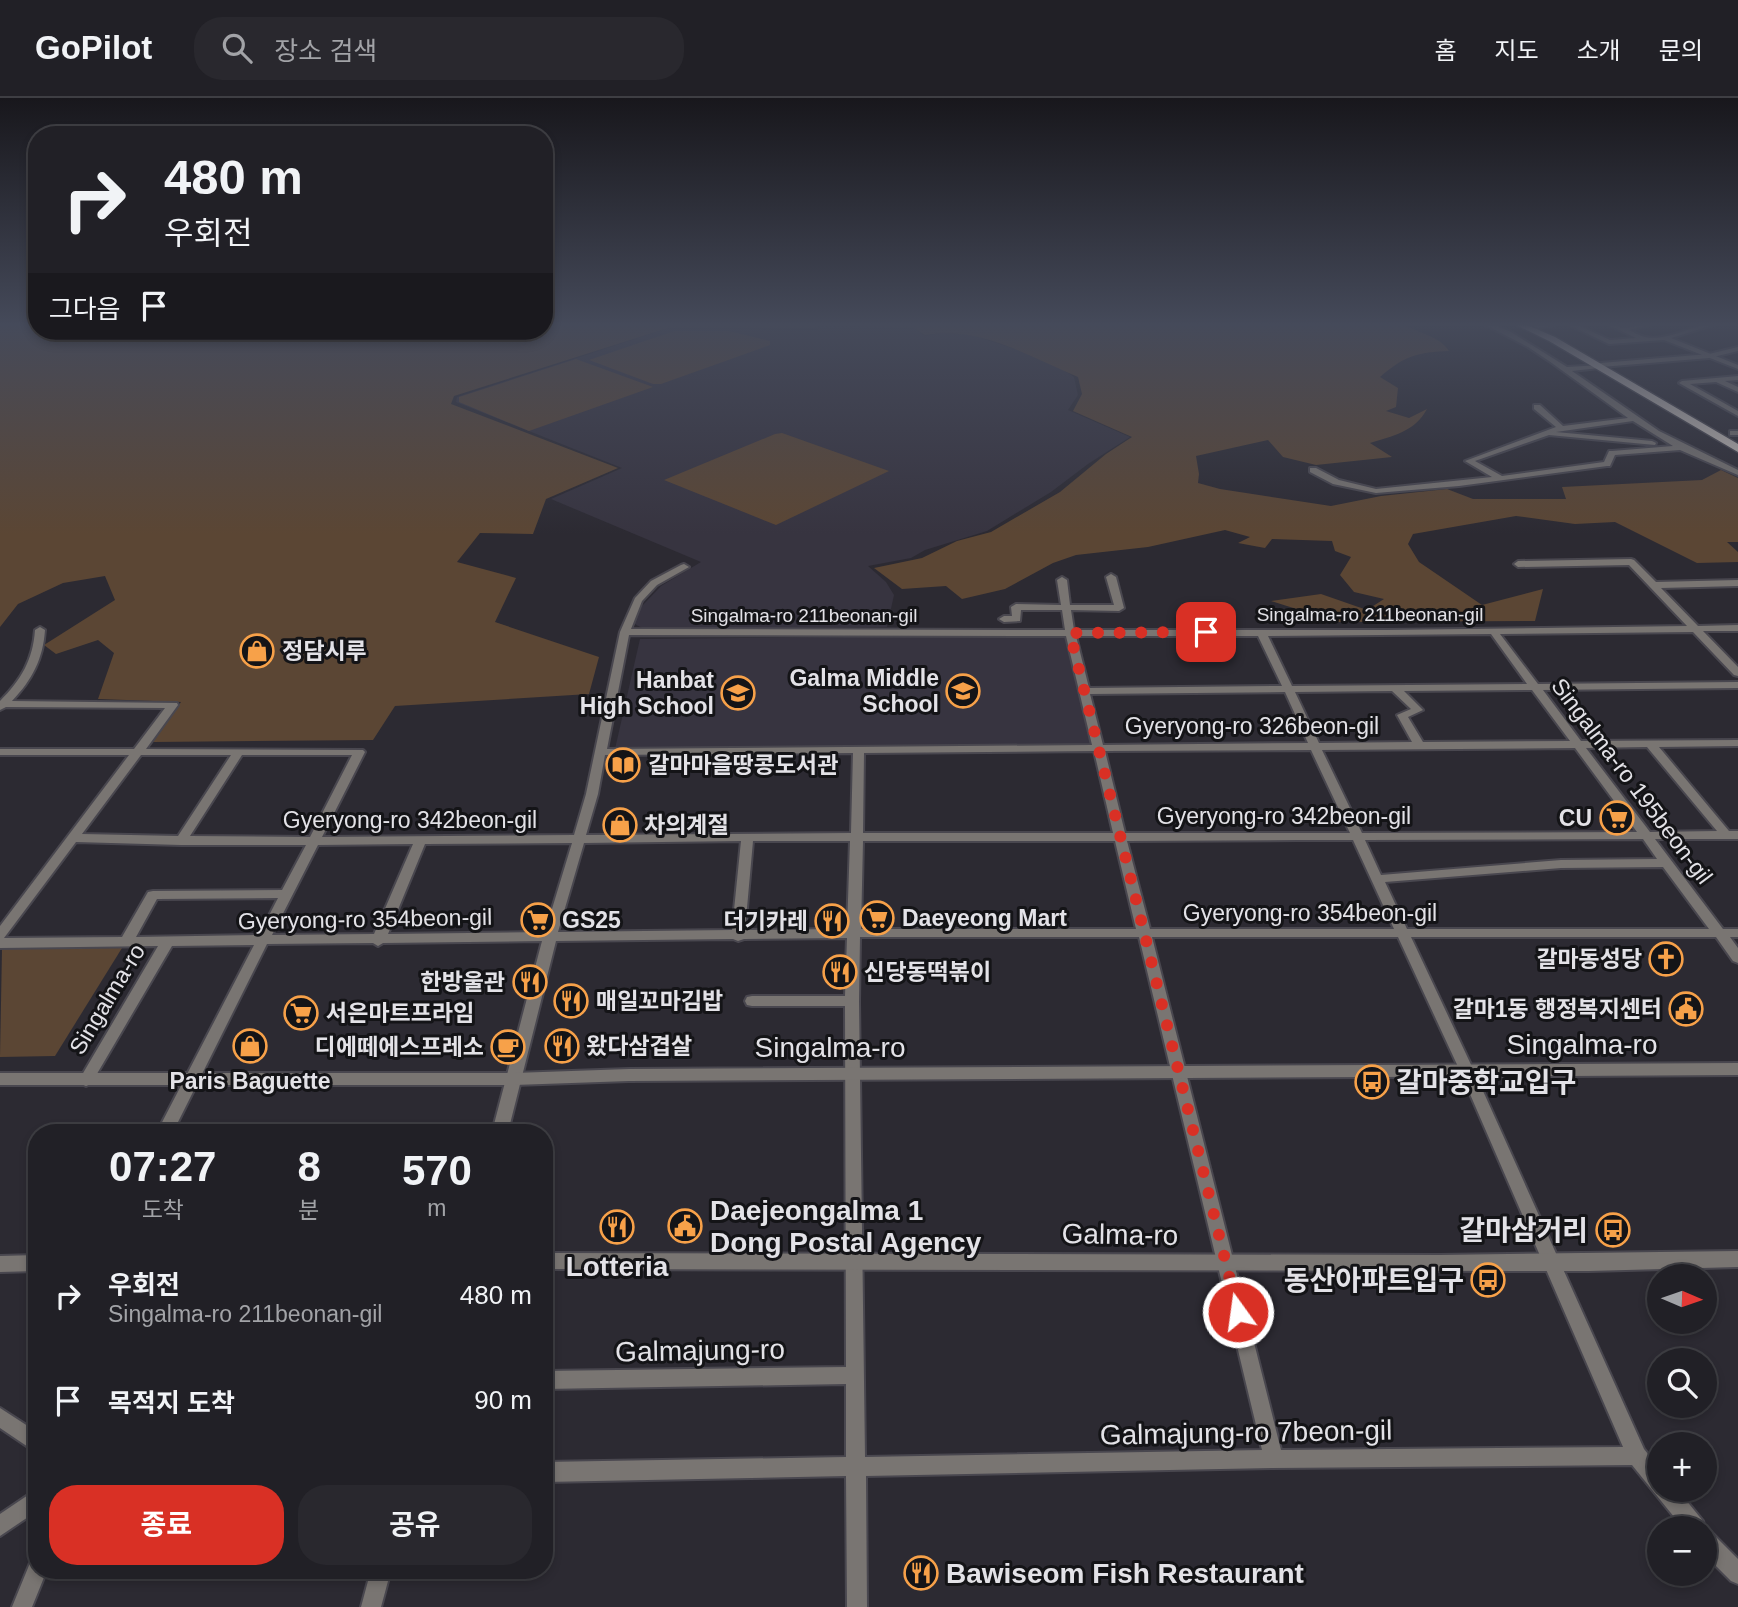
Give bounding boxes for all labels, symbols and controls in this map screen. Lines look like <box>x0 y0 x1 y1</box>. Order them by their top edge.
search box <box>194 17 684 80</box>
text: GoPilot <box>35 29 152 66</box>
icon: search <box>218 29 256 67</box>
text: 장소 검색 <box>274 36 377 66</box>
text: 홈 <box>1434 37 1456 64</box>
text: 지도 <box>1494 37 1539 64</box>
text: 소개 <box>1577 37 1621 64</box>
text: 문의 <box>1659 37 1703 64</box>
text: 480 m <box>164 150 303 204</box>
icon: right <box>49 154 140 245</box>
text: 우회전 <box>164 215 252 251</box>
icon: arrive <box>135 287 173 325</box>
text: 그다음 <box>49 294 121 324</box>
pin <box>1176 602 1236 662</box>
street label: Singalma-ro 211beonan-gil <box>1257 604 1483 625</box>
street label: Singalma-ro 211beonan-gil <box>691 605 917 626</box>
icon: arrive <box>1187 613 1225 651</box>
shop icon: 정담시루 <box>238 632 276 670</box>
place label: 정담시루 <box>282 638 367 664</box>
place label: Galma Middle School <box>789 665 939 717</box>
place label: Hanbat High School <box>580 667 714 719</box>
school or university icon: Galma Middle School <box>944 672 982 710</box>
street label: Singalma-ro 195beon-gil <box>1546 673 1718 889</box>
school or university icon: Hanbat High School <box>719 674 757 712</box>
street label: Gyeryong-ro 326beon-gil <box>1125 713 1379 739</box>
library icon: 갈마마을땅콩도서관 <box>604 746 642 784</box>
place label: 갈마마을땅콩도서관 <box>648 752 838 778</box>
supermarket icon: CU <box>1598 799 1636 837</box>
street label: Gyeryong-ro 342beon-gil <box>1157 803 1411 829</box>
place label: CU <box>1559 805 1592 831</box>
shop icon: 차의계절 <box>601 806 639 844</box>
street label: Gyeryong-ro 342beon-gil <box>283 807 537 833</box>
place label: 차의계절 <box>644 812 729 838</box>
supermarket icon: Daeyeong Mart <box>858 899 896 937</box>
street label: Gyeryong-ro 354beon-gil <box>1183 900 1437 926</box>
supermarket icon: GS25 <box>519 901 557 939</box>
restaurant icon: 더기카레 <box>813 902 851 940</box>
street label: Gyeryong-ro 354beon-gil <box>238 904 492 934</box>
place label: Daeyeong Mart <box>902 905 1067 931</box>
place label: GS25 <box>562 907 621 933</box>
place label: 더기카레 <box>723 908 808 934</box>
street label: Singalma-ro <box>64 939 150 1059</box>
church icon: 갈마동성당 <box>1647 940 1685 978</box>
place label: 갈마동성당 <box>1536 946 1642 972</box>
restaurant icon: 신당동떡볶이 <box>821 953 859 991</box>
place label: 신당동떡볶이 <box>864 959 991 985</box>
restaurant icon: 한방울관 <box>511 963 549 1001</box>
place label: 한방울관 <box>420 969 505 995</box>
restaurant icon: 매일꼬마김밥 <box>552 982 590 1020</box>
place label: 매일꼬마김밥 <box>596 988 723 1014</box>
public building icon: 갈마1동 행정복지센터 <box>1667 990 1705 1028</box>
supermarket icon: 서은마트프라임 <box>282 994 320 1032</box>
place label: 갈마1동 행정복지센터 <box>1452 996 1662 1022</box>
place label: 서은마트프라임 <box>326 1000 474 1026</box>
shop icon: Paris Baguette <box>231 1027 269 1065</box>
restaurant icon: 왔다삼겹살 <box>543 1027 581 1065</box>
cafe icon: 디에떼에스프레소 <box>489 1028 527 1066</box>
street label: Singalma-ro <box>1507 1029 1657 1060</box>
street label: Singalma-ro <box>755 1032 905 1063</box>
place label: 왔다삼겹살 <box>586 1033 692 1059</box>
place label: 디에떼에스프레소 <box>315 1034 484 1060</box>
bus stop icon: 갈마중학교입구 <box>1353 1063 1391 1101</box>
place label: 갈마중학교입구 <box>1396 1067 1576 1098</box>
place label: Paris Baguette <box>169 1068 331 1094</box>
text: 07:27 <box>109 1143 216 1190</box>
text: 8 <box>297 1143 321 1190</box>
text: 570 <box>402 1147 472 1194</box>
text: m <box>427 1195 447 1221</box>
place label: Daejeongalma 1 Dong Postal Agency <box>710 1195 982 1258</box>
text: 도착 <box>142 1197 184 1223</box>
text: 분 <box>299 1197 320 1223</box>
public building icon: Daejeongalma 1 Dong Postal Agency <box>666 1207 704 1245</box>
restaurant icon: Lotteria <box>598 1208 636 1246</box>
bus stop icon: 갈마삼거리 <box>1594 1211 1632 1249</box>
place label: 갈마삼거리 <box>1459 1215 1588 1246</box>
street label: Galma-ro <box>1061 1218 1179 1251</box>
place label: Lotteria <box>566 1251 669 1282</box>
bus stop icon: 동산아파트입구 <box>1469 1261 1507 1299</box>
north arrow <box>1647 1264 1717 1334</box>
map controls <box>1647 1264 1717 1586</box>
place label: 동산아파트입구 <box>1284 1265 1464 1296</box>
text: 우회전 <box>108 1270 180 1300</box>
position arrow <box>1201 1275 1275 1349</box>
icon: right <box>49 1277 87 1315</box>
text: 480 m <box>460 1280 532 1310</box>
text: Singalma-ro 211beonan-gil <box>108 1301 382 1327</box>
street label: Galmajung-ro <box>615 1334 785 1367</box>
button: search <box>1647 1348 1717 1418</box>
icon: arrive <box>49 1382 87 1420</box>
text: 90 m <box>474 1385 532 1415</box>
text: 목적지 도착 <box>108 1388 235 1418</box>
street label: Galmajung-ro 7beon-gil <box>1099 1414 1393 1451</box>
button: + <box>1647 1432 1717 1502</box>
button: 종료 <box>49 1485 284 1565</box>
button: 공유 <box>298 1485 532 1565</box>
button: − <box>1647 1516 1717 1586</box>
restaurant icon: Bawiseom Fish Restaurant <box>902 1554 940 1592</box>
place label: Bawiseom Fish Restaurant <box>946 1558 1304 1589</box>

